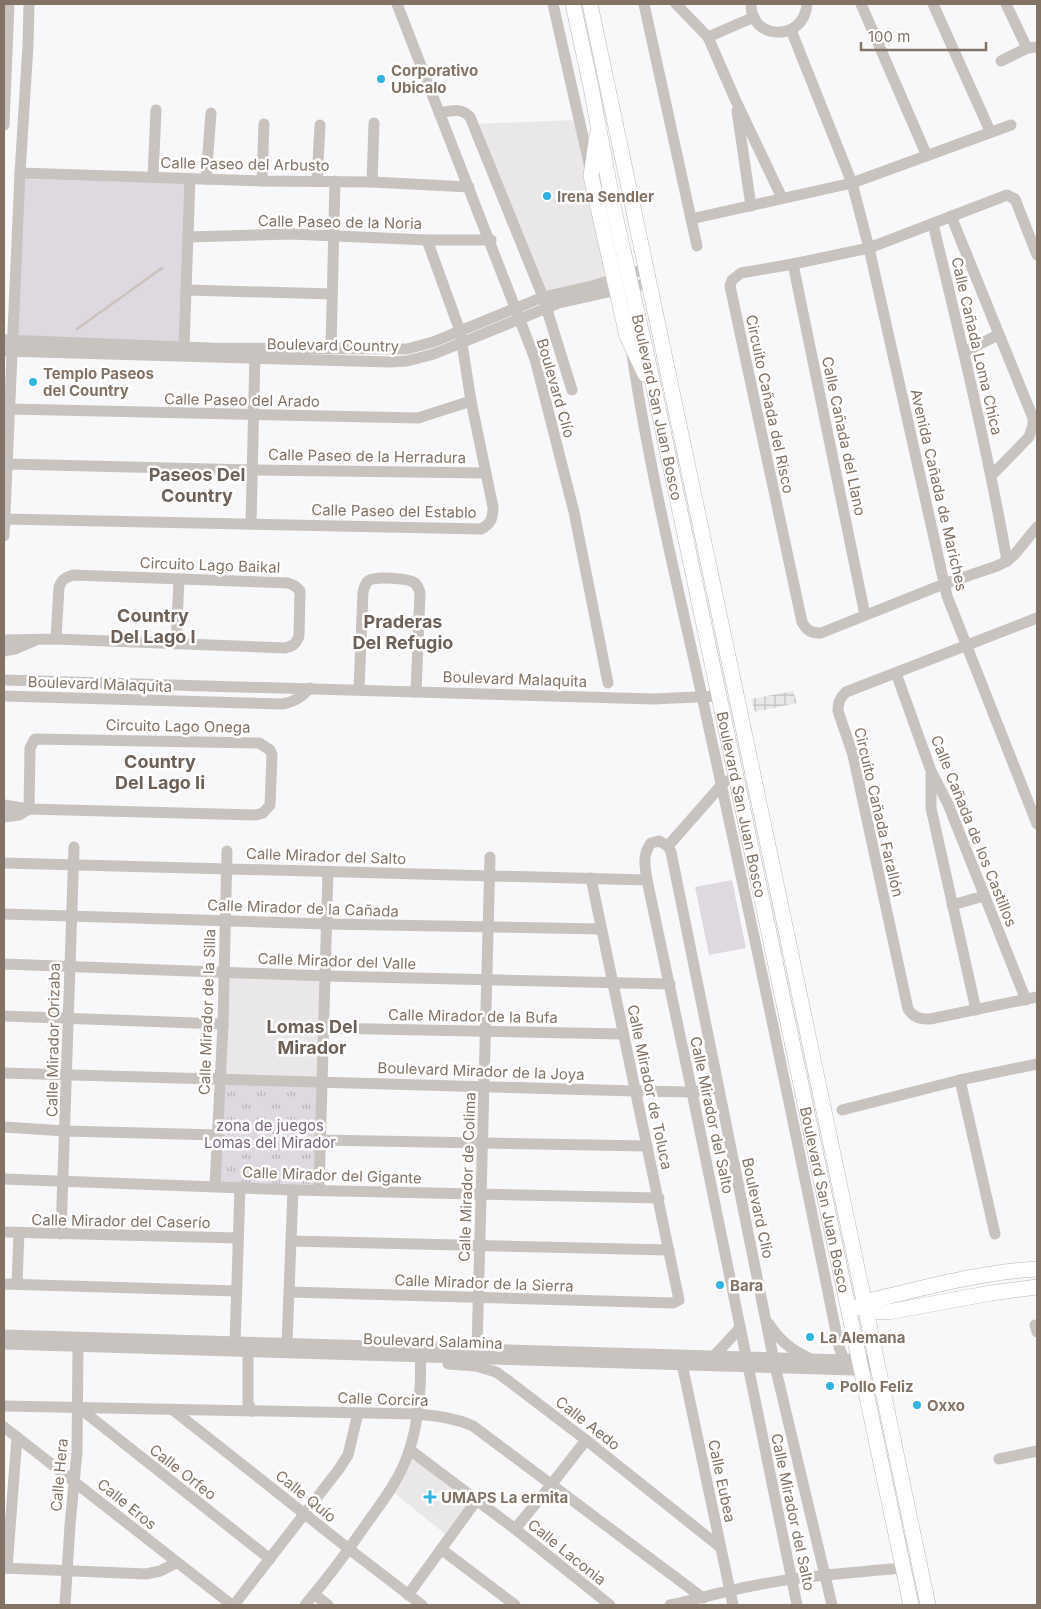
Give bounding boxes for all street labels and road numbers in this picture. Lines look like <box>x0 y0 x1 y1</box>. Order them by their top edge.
street label: Calle Paseo del Arbusto <box>160 153 330 175</box>
street label: Calle Paseo de la Noria <box>258 211 422 233</box>
street label: Calle Cañada Loma Chica <box>947 255 1007 437</box>
street label: Boulevard San Juan Bosco <box>628 312 687 502</box>
street label: Circuito Cañada del Risco <box>742 313 798 495</box>
street label: Boulevard Country <box>267 334 400 356</box>
street label: Boulevard Clío <box>533 336 579 440</box>
street label: Calle Cañada del Llano <box>818 355 870 517</box>
street label: Avenida Cañada de Mariches <box>906 387 972 593</box>
street label: Calle Paseo del Arado <box>164 389 320 411</box>
street label: Calle Paseo de la Herradura <box>268 445 466 467</box>
street label: Calle Paseo del Establo <box>311 500 477 522</box>
street label: Circuito Lago Baikal <box>139 553 281 577</box>
street label: Boulevard Malaquita <box>442 667 588 691</box>
street label: Boulevard Malaquita <box>27 672 173 696</box>
street label: Boulevard San Juan Bosco <box>713 709 771 899</box>
street label: Circuito Lago Onega <box>105 715 251 737</box>
street label: Circuito Cañada Farallón <box>850 725 908 899</box>
street label: Calle Cañada de los Castillos <box>927 732 1021 930</box>
street label: Calle Mirador del Salto <box>246 844 406 868</box>
street label: Calle Mirador de la Cañada <box>207 895 399 921</box>
street label: Calle Mirador de la Silla <box>195 929 219 1095</box>
street label: Calle Mirador del Valle <box>257 949 417 973</box>
street label: Calle Mirador Orizaba <box>42 963 64 1117</box>
street label: Calle Mirador de Toluca <box>623 1003 677 1171</box>
street label: Calle Mirador de la Bufa <box>388 1005 558 1027</box>
street label: Calle Mirador del Salto <box>686 1035 738 1195</box>
street label: Boulevard Mirador de la Joya <box>377 1058 585 1084</box>
street label: Calle Mirador de Colima <box>455 1092 479 1262</box>
street label: Boulevard San Juan Bosco <box>796 1105 854 1294</box>
street label: Boulevard Clío <box>738 1156 778 1260</box>
street label: Calle Mirador del Gigante <box>242 1162 422 1188</box>
street label: Calle Mirador del Caserío <box>31 1210 211 1232</box>
street label: Calle Mirador de la Sierra <box>394 1270 574 1296</box>
street label: Boulevard Salamina <box>363 1329 503 1353</box>
street label: Calle Corcira <box>337 1388 429 1410</box>
street label: Calle Aedo <box>552 1392 624 1454</box>
street label: Calle Mirador del Salto <box>767 1432 819 1592</box>
street label: Calle Hera <box>46 1438 72 1512</box>
street label: Calle Eubea <box>704 1438 740 1524</box>
street label: Calle Orfeo <box>146 1440 220 1504</box>
street label: Calle Quío <box>272 1466 340 1526</box>
street label: Calle Eros <box>93 1474 161 1534</box>
street label: Calle Laconia <box>524 1515 610 1589</box>

